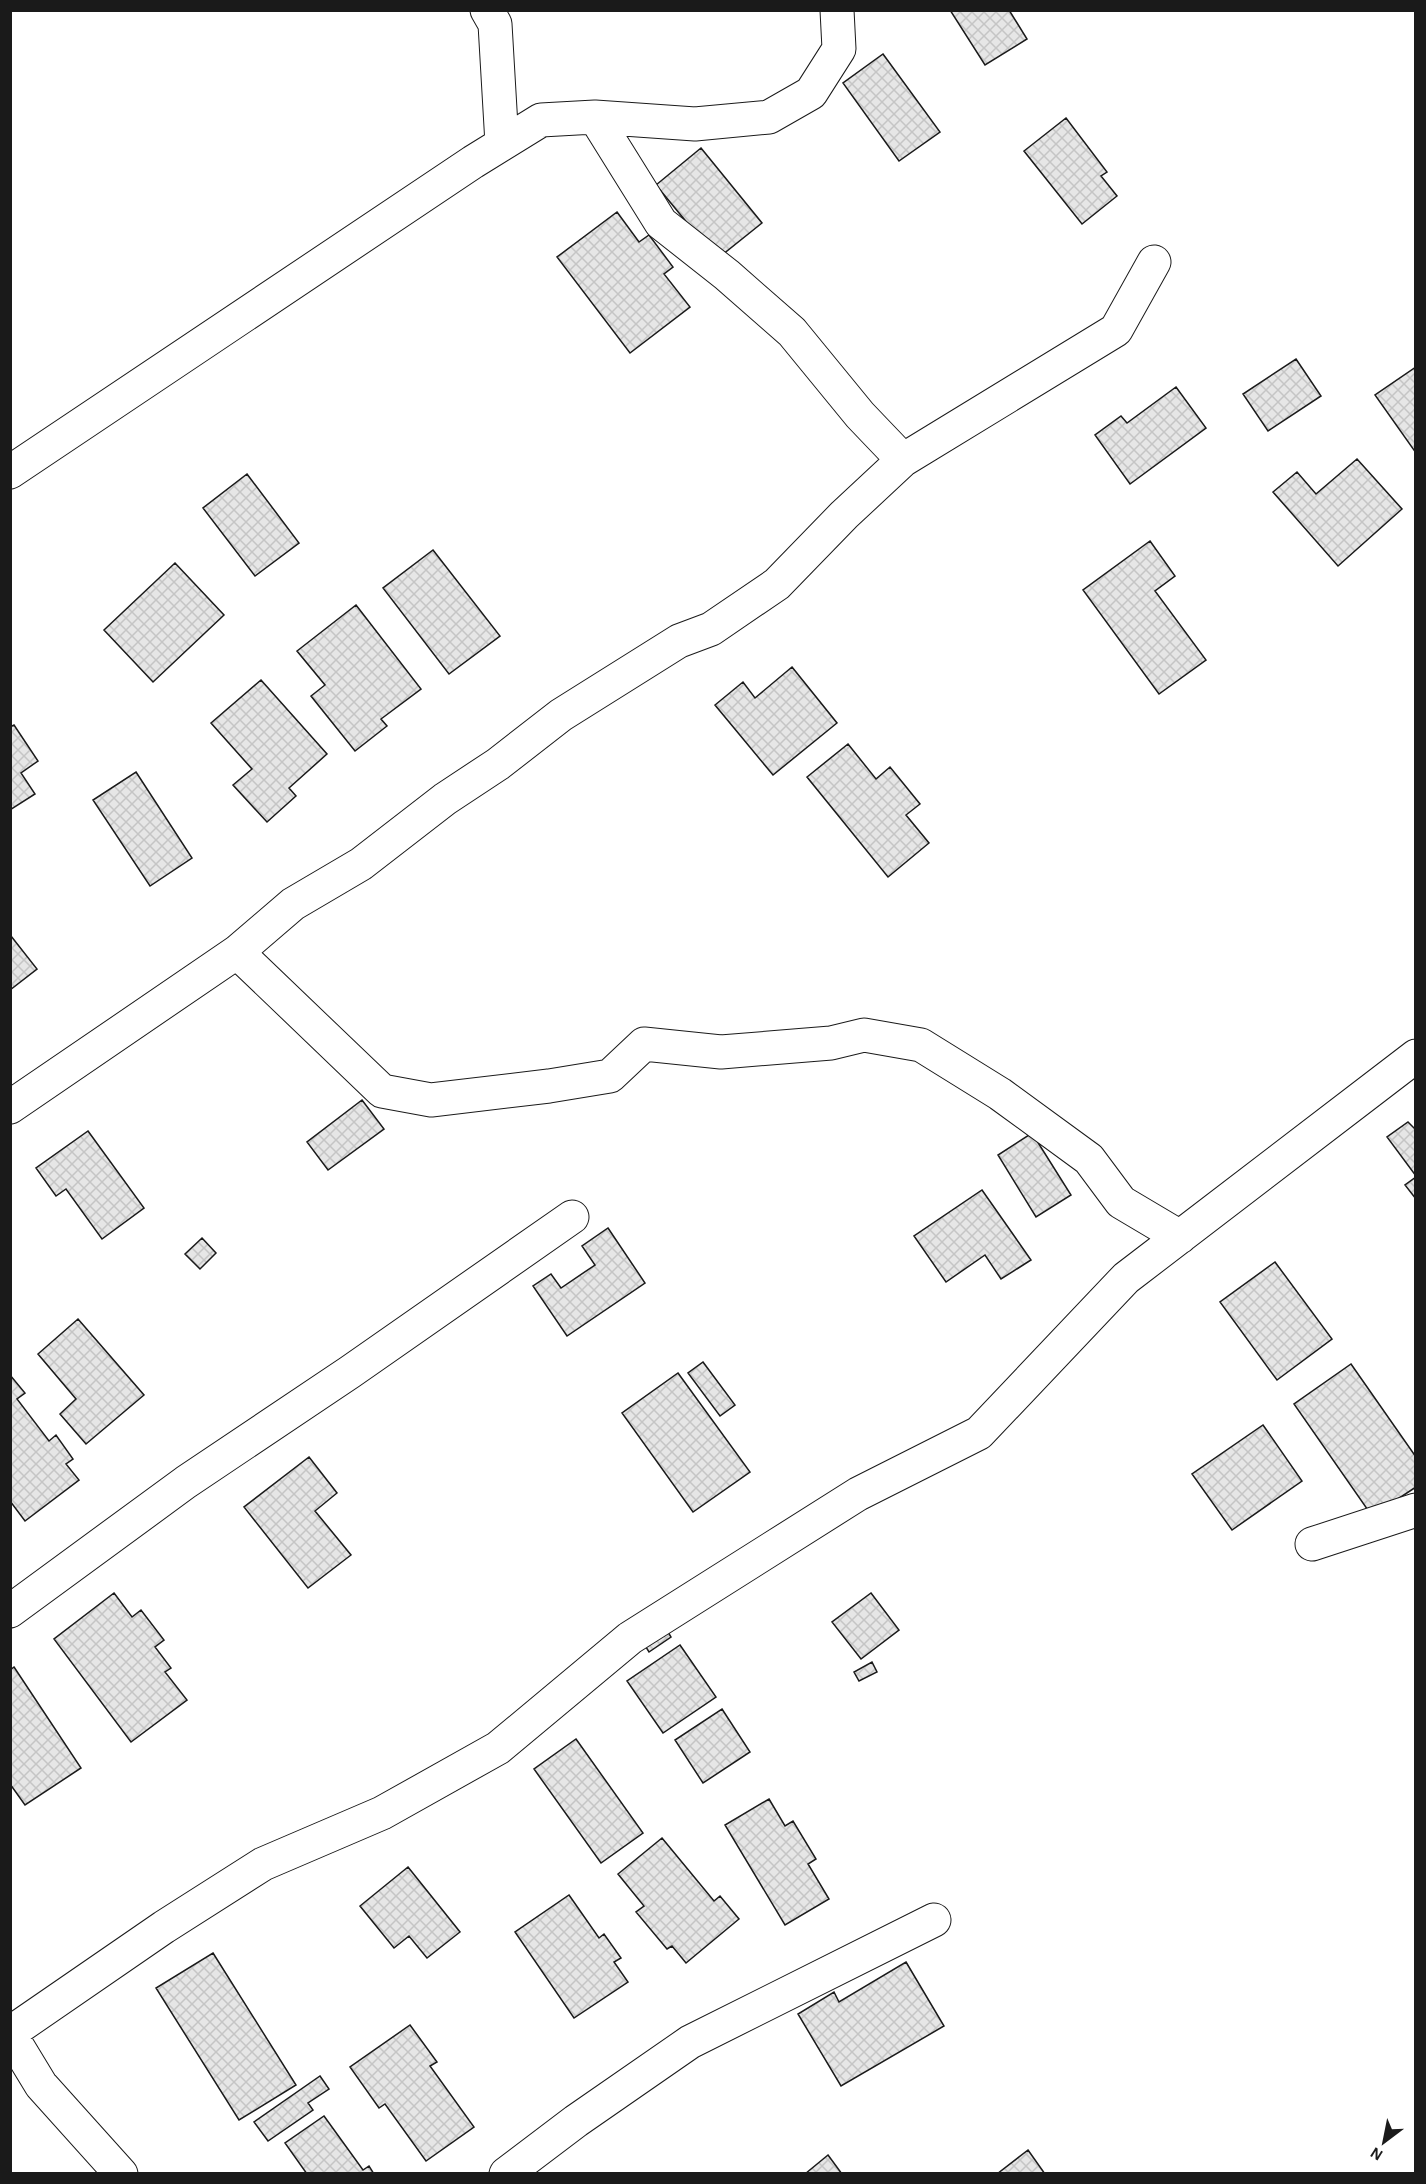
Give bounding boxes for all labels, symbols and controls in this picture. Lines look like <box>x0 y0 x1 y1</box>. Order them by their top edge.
north arrow <box>1354 2112 1414 2172</box>
text: N <box>1368 2144 1386 2164</box>

